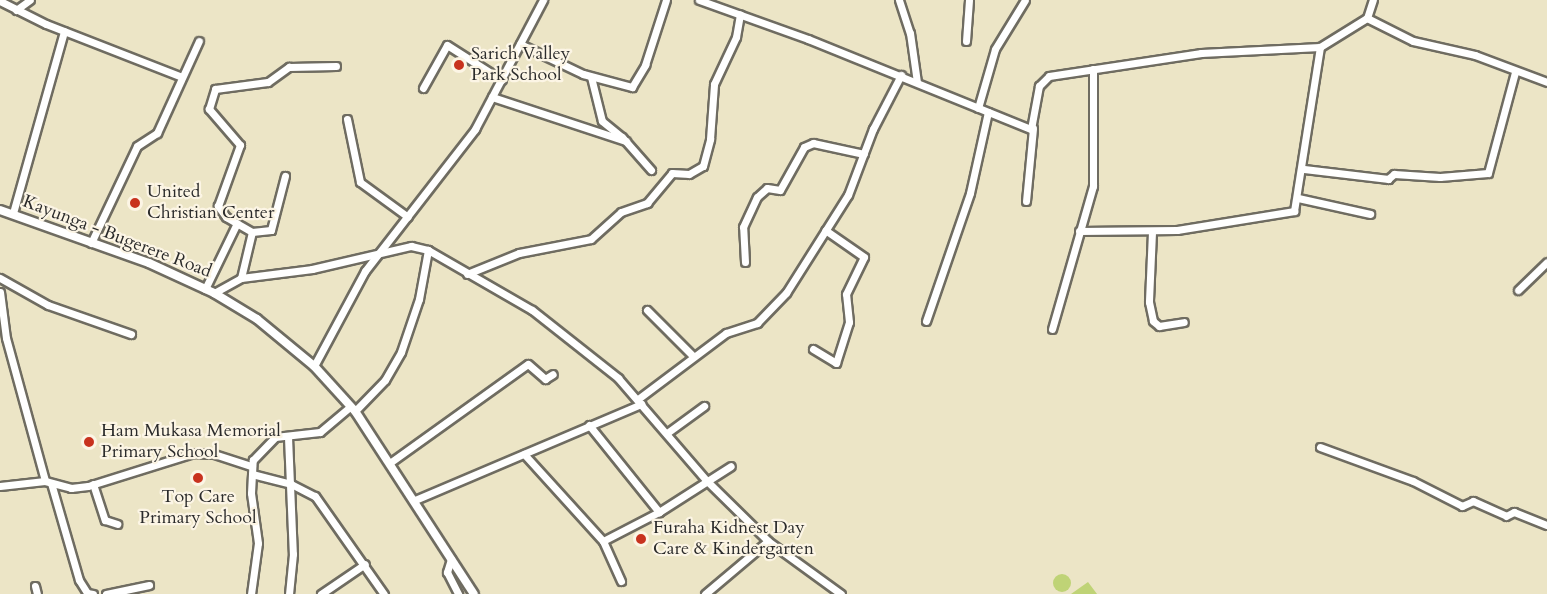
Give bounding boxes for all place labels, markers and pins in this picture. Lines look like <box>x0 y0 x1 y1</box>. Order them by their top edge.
place label: Sarich Valley Park School <box>471 44 570 86</box>
marker: Sarich Valley Park School <box>452 58 466 72</box>
place label: United Christian Center <box>147 182 274 224</box>
marker: United Christian Center <box>128 196 142 210</box>
place label: Ham Mukasa Memorial Primary School <box>101 421 281 464</box>
marker: Ham Mukasa Memorial Primary School <box>82 435 96 449</box>
marker: Top Care Primary School <box>191 471 205 485</box>
place label: Top Care Primary School <box>139 487 257 530</box>
place label: Furaha Kidnest Day Care & Kindergarten <box>653 518 814 560</box>
marker: Furaha Kidnest Day Care & Kindergarten <box>634 532 648 546</box>

